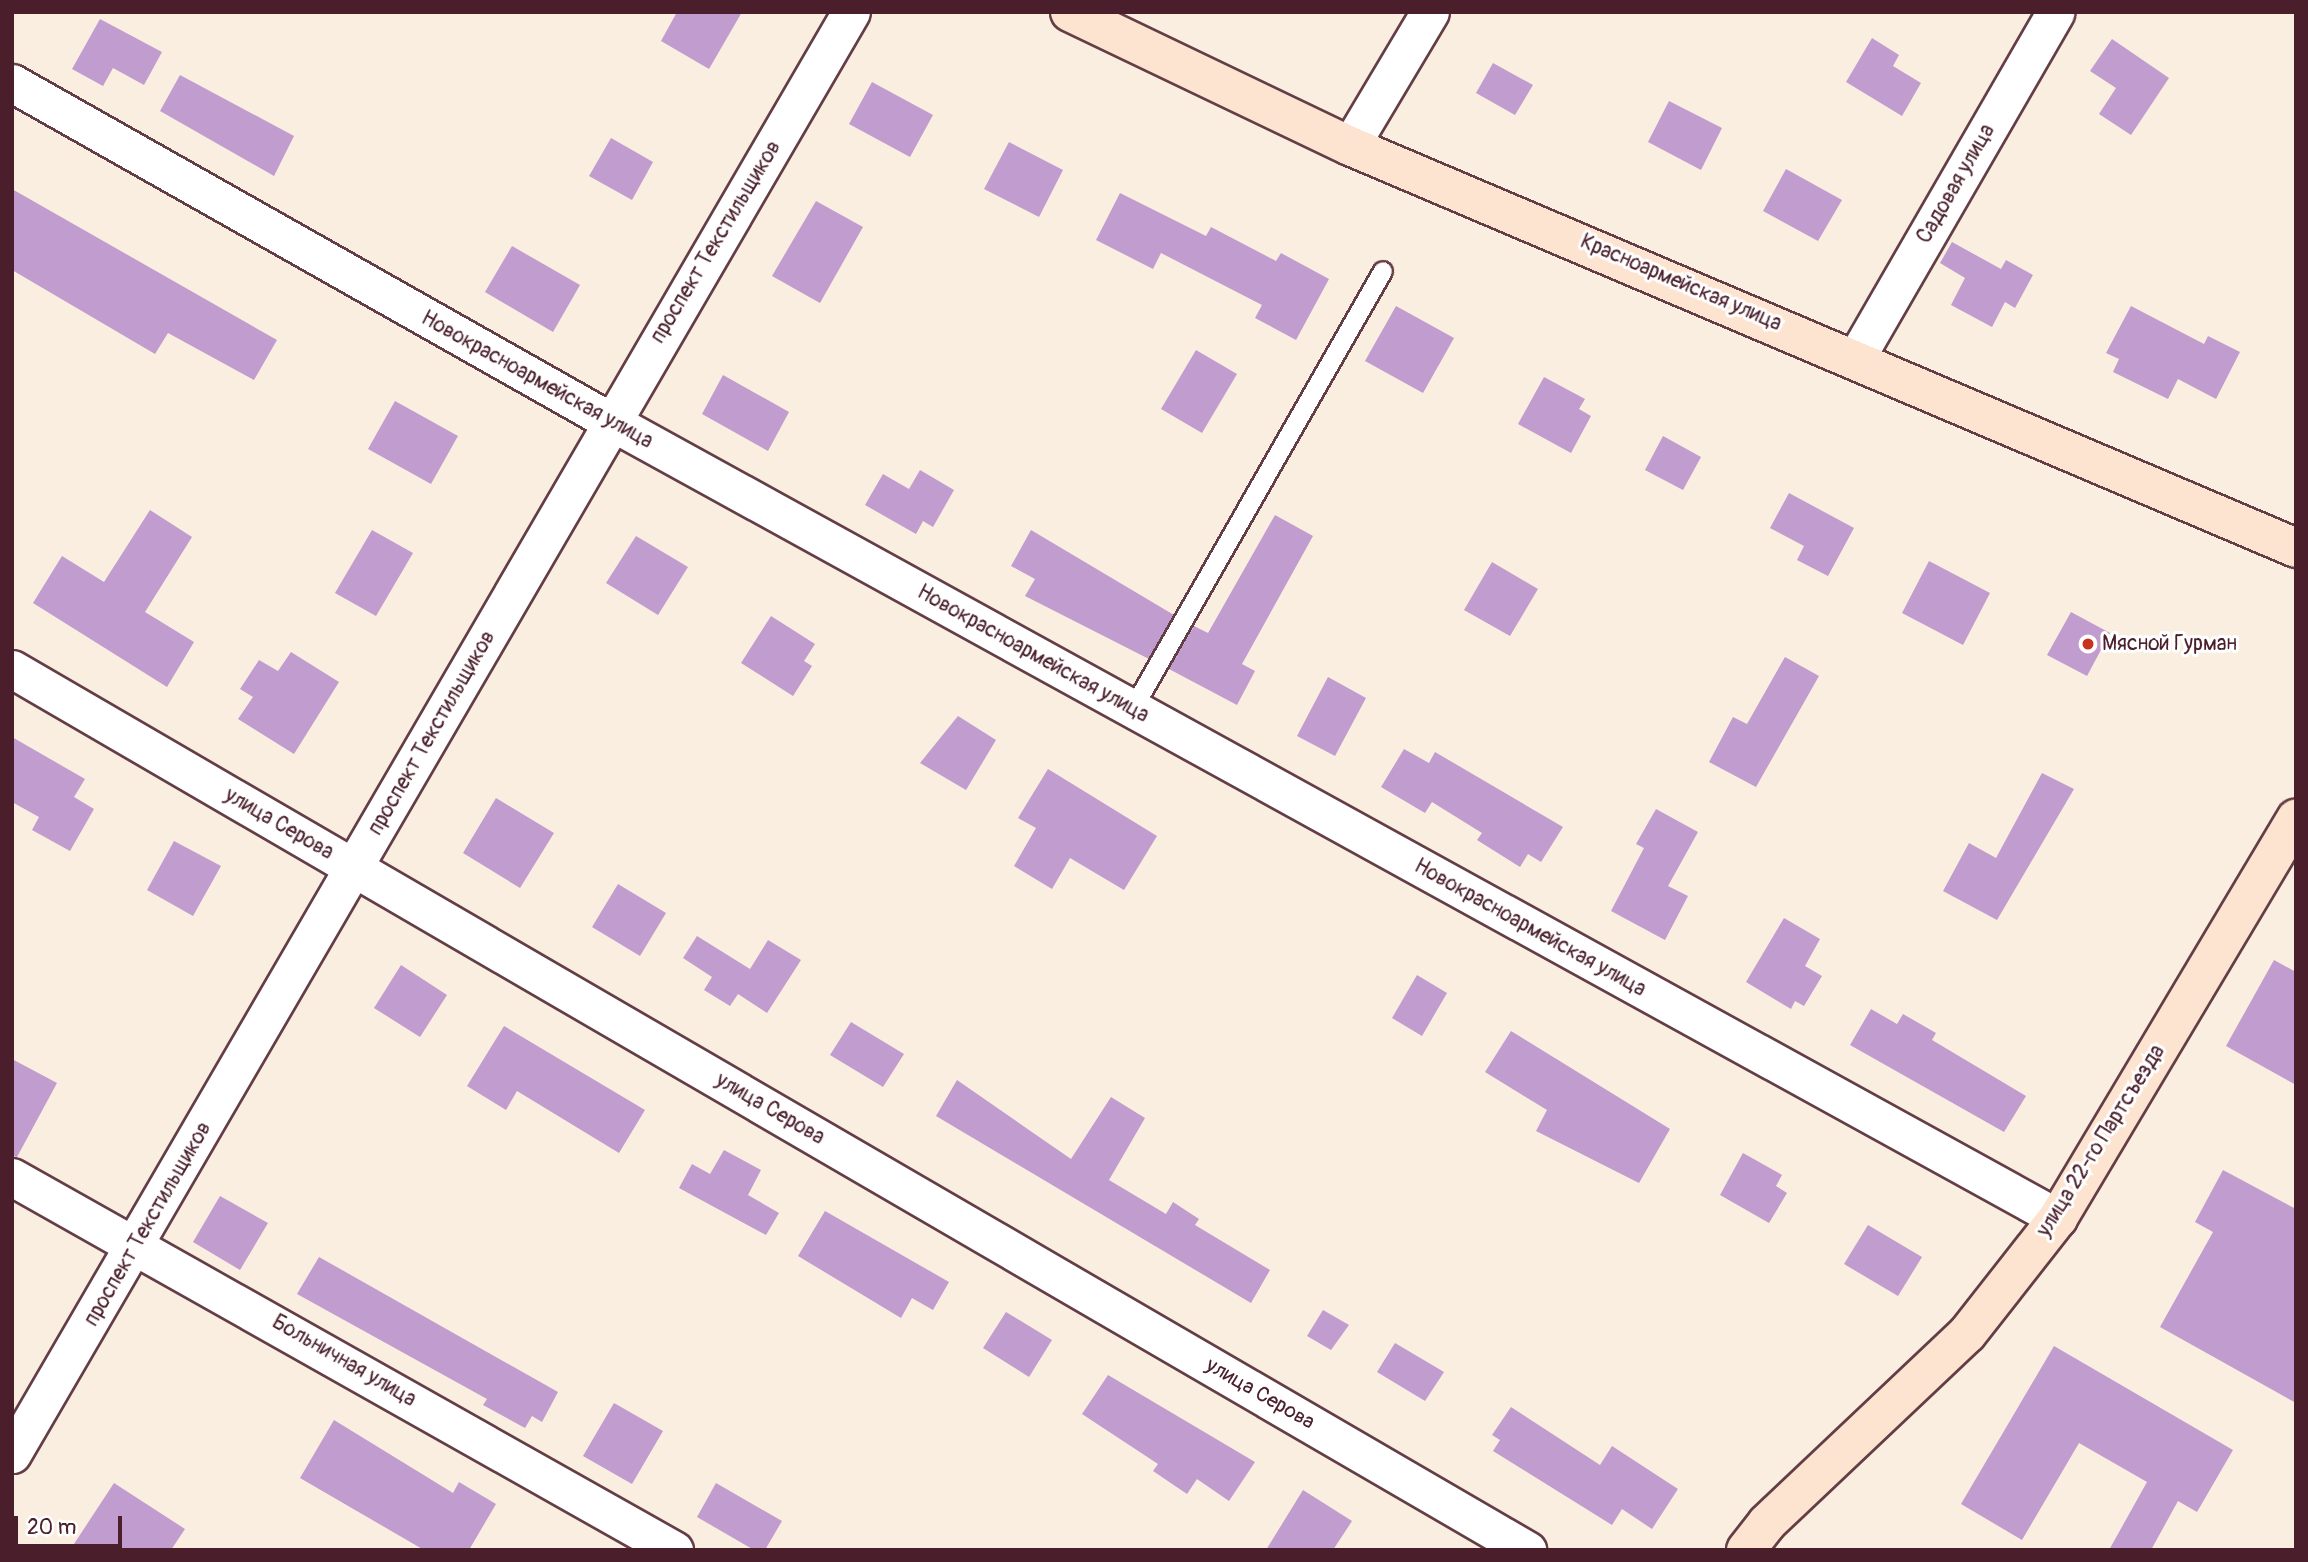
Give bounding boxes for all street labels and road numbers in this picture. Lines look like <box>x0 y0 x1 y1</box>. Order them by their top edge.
street label: Садовая улица <box>1912 120 2000 248</box>
street label: проспект Текстильщиков <box>645 136 787 348</box>
street label: Красноармейская улица <box>1577 229 1785 337</box>
street label: Новокрасноармейская улица <box>417 306 657 454</box>
street label: Новокрасноармейская улица <box>913 580 1153 728</box>
street label: проспект Текстильщиков <box>363 626 501 840</box>
street label: улица Серова <box>220 783 338 865</box>
street label: Новокрасноармейская улица <box>1410 854 1650 1002</box>
street label: улица 22-го Партсъезда <box>2032 1040 2170 1242</box>
street label: улица Серова <box>711 1068 829 1150</box>
street label: проспект Текстильщиков <box>79 1117 217 1331</box>
street label: Больничная улица <box>268 1310 420 1412</box>
street label: улица Серова <box>1201 1353 1319 1435</box>

